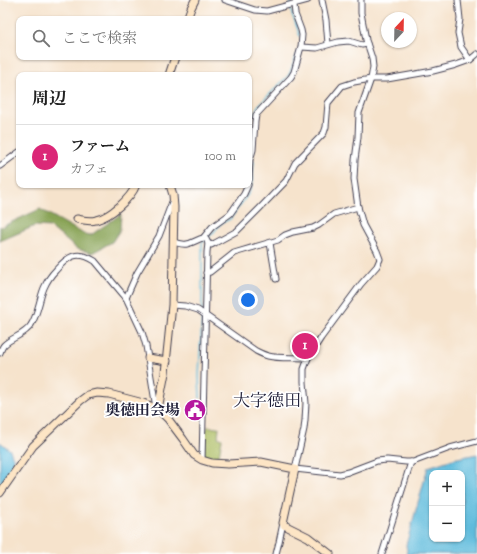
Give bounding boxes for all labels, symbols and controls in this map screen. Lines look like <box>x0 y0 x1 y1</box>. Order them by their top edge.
north arrow <box>381 12 417 48</box>
search box <box>16 16 252 60</box>
icon: search <box>30 27 52 49</box>
text: ここで検索 <box>62 29 137 50</box>
text: 周辺 <box>32 88 66 112</box>
text: ファーム <box>70 137 130 158</box>
text: 1 <box>43 148 47 166</box>
text: 100 m <box>204 148 236 166</box>
text: カフェ <box>70 161 108 179</box>
your location <box>238 290 258 310</box>
pin: 1 <box>292 331 318 361</box>
district label: 大字徳田 <box>233 390 301 414</box>
public building icon: 奥徳田会場 <box>182 397 208 423</box>
place label: 奥徳田会場 <box>105 401 180 422</box>
map controls <box>429 470 465 542</box>
button: + <box>429 470 465 506</box>
button: − <box>429 506 465 542</box>

